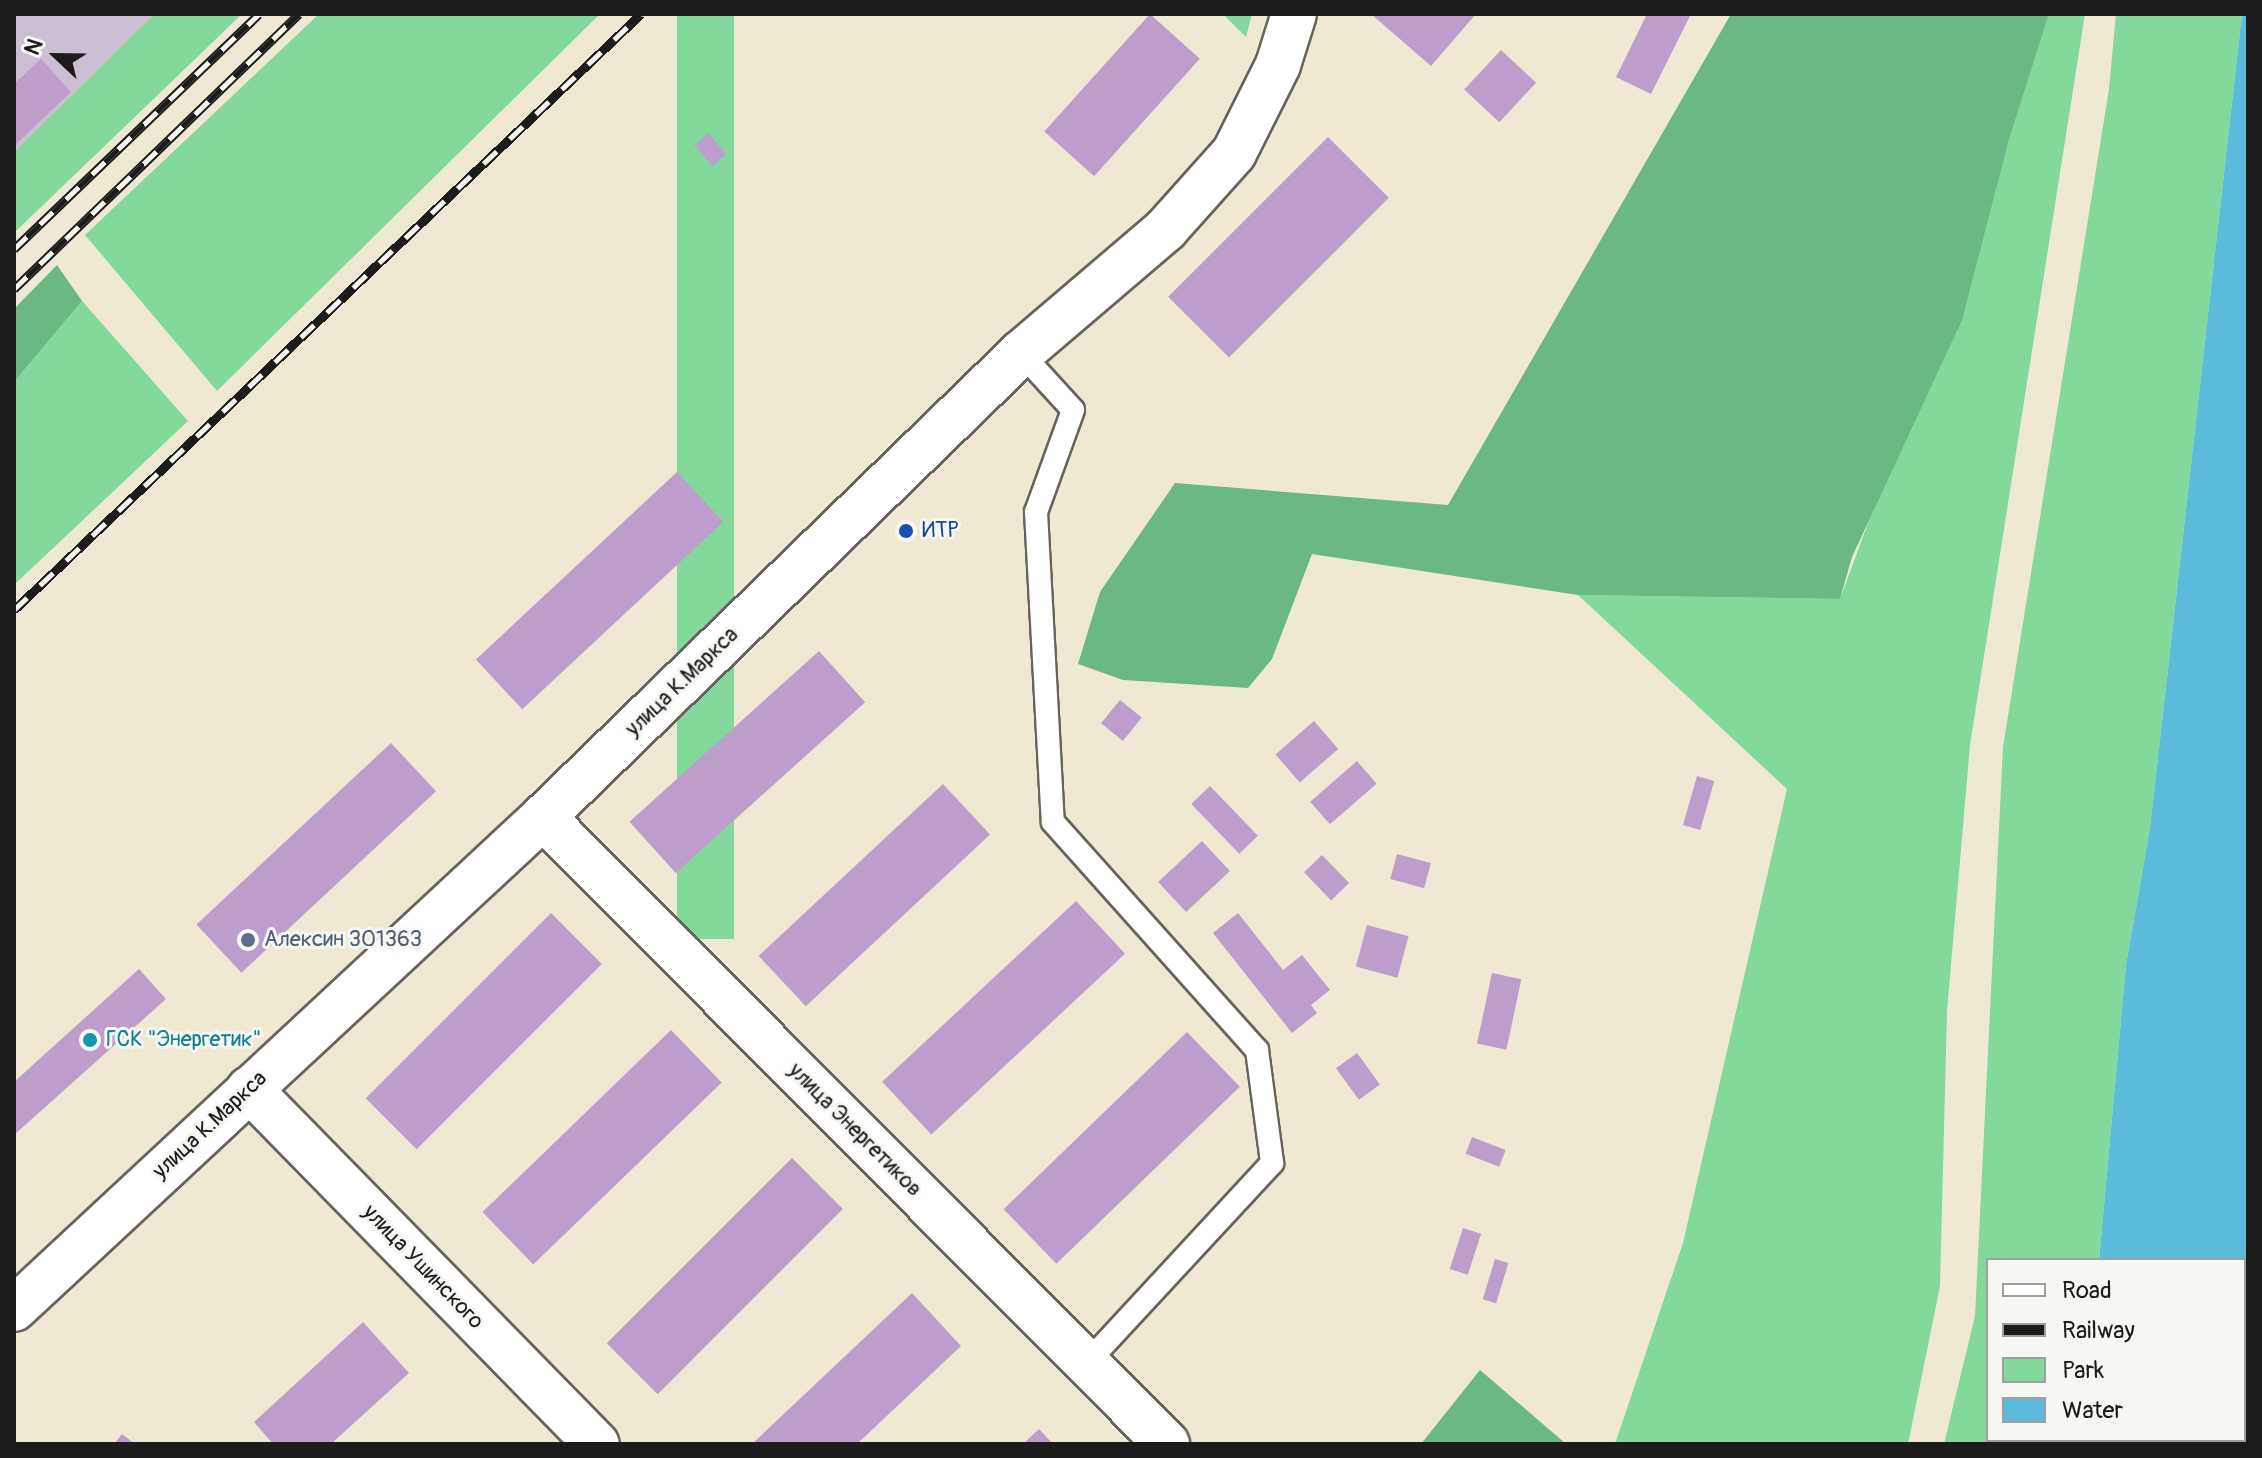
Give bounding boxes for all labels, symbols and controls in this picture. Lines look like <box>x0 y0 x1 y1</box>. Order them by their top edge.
north arrow <box>16 16 96 96</box>
text: N <box>18 35 50 59</box>
place label: ИТР <box>922 518 958 544</box>
marker: ИТР <box>897 522 915 540</box>
street label: улица К.Маркса <box>620 622 744 742</box>
place label: Алексин 301363 <box>264 927 422 953</box>
marker: Алексин 301363 <box>239 931 257 949</box>
place label: ГСК "Энергетик" <box>106 1027 261 1053</box>
marker: ГСК "Энергетик" <box>81 1031 99 1049</box>
street label: улица Энергетиков <box>783 1058 927 1202</box>
street label: улица К.Маркса <box>148 1065 272 1185</box>
street label: улица Ушинского <box>357 1199 489 1335</box>
legend <box>1986 1258 2246 1442</box>
text: Road <box>2062 1276 2112 1305</box>
text: Railway <box>2062 1316 2135 1345</box>
text: Park <box>2062 1356 2104 1385</box>
text: Water <box>2062 1396 2123 1425</box>

